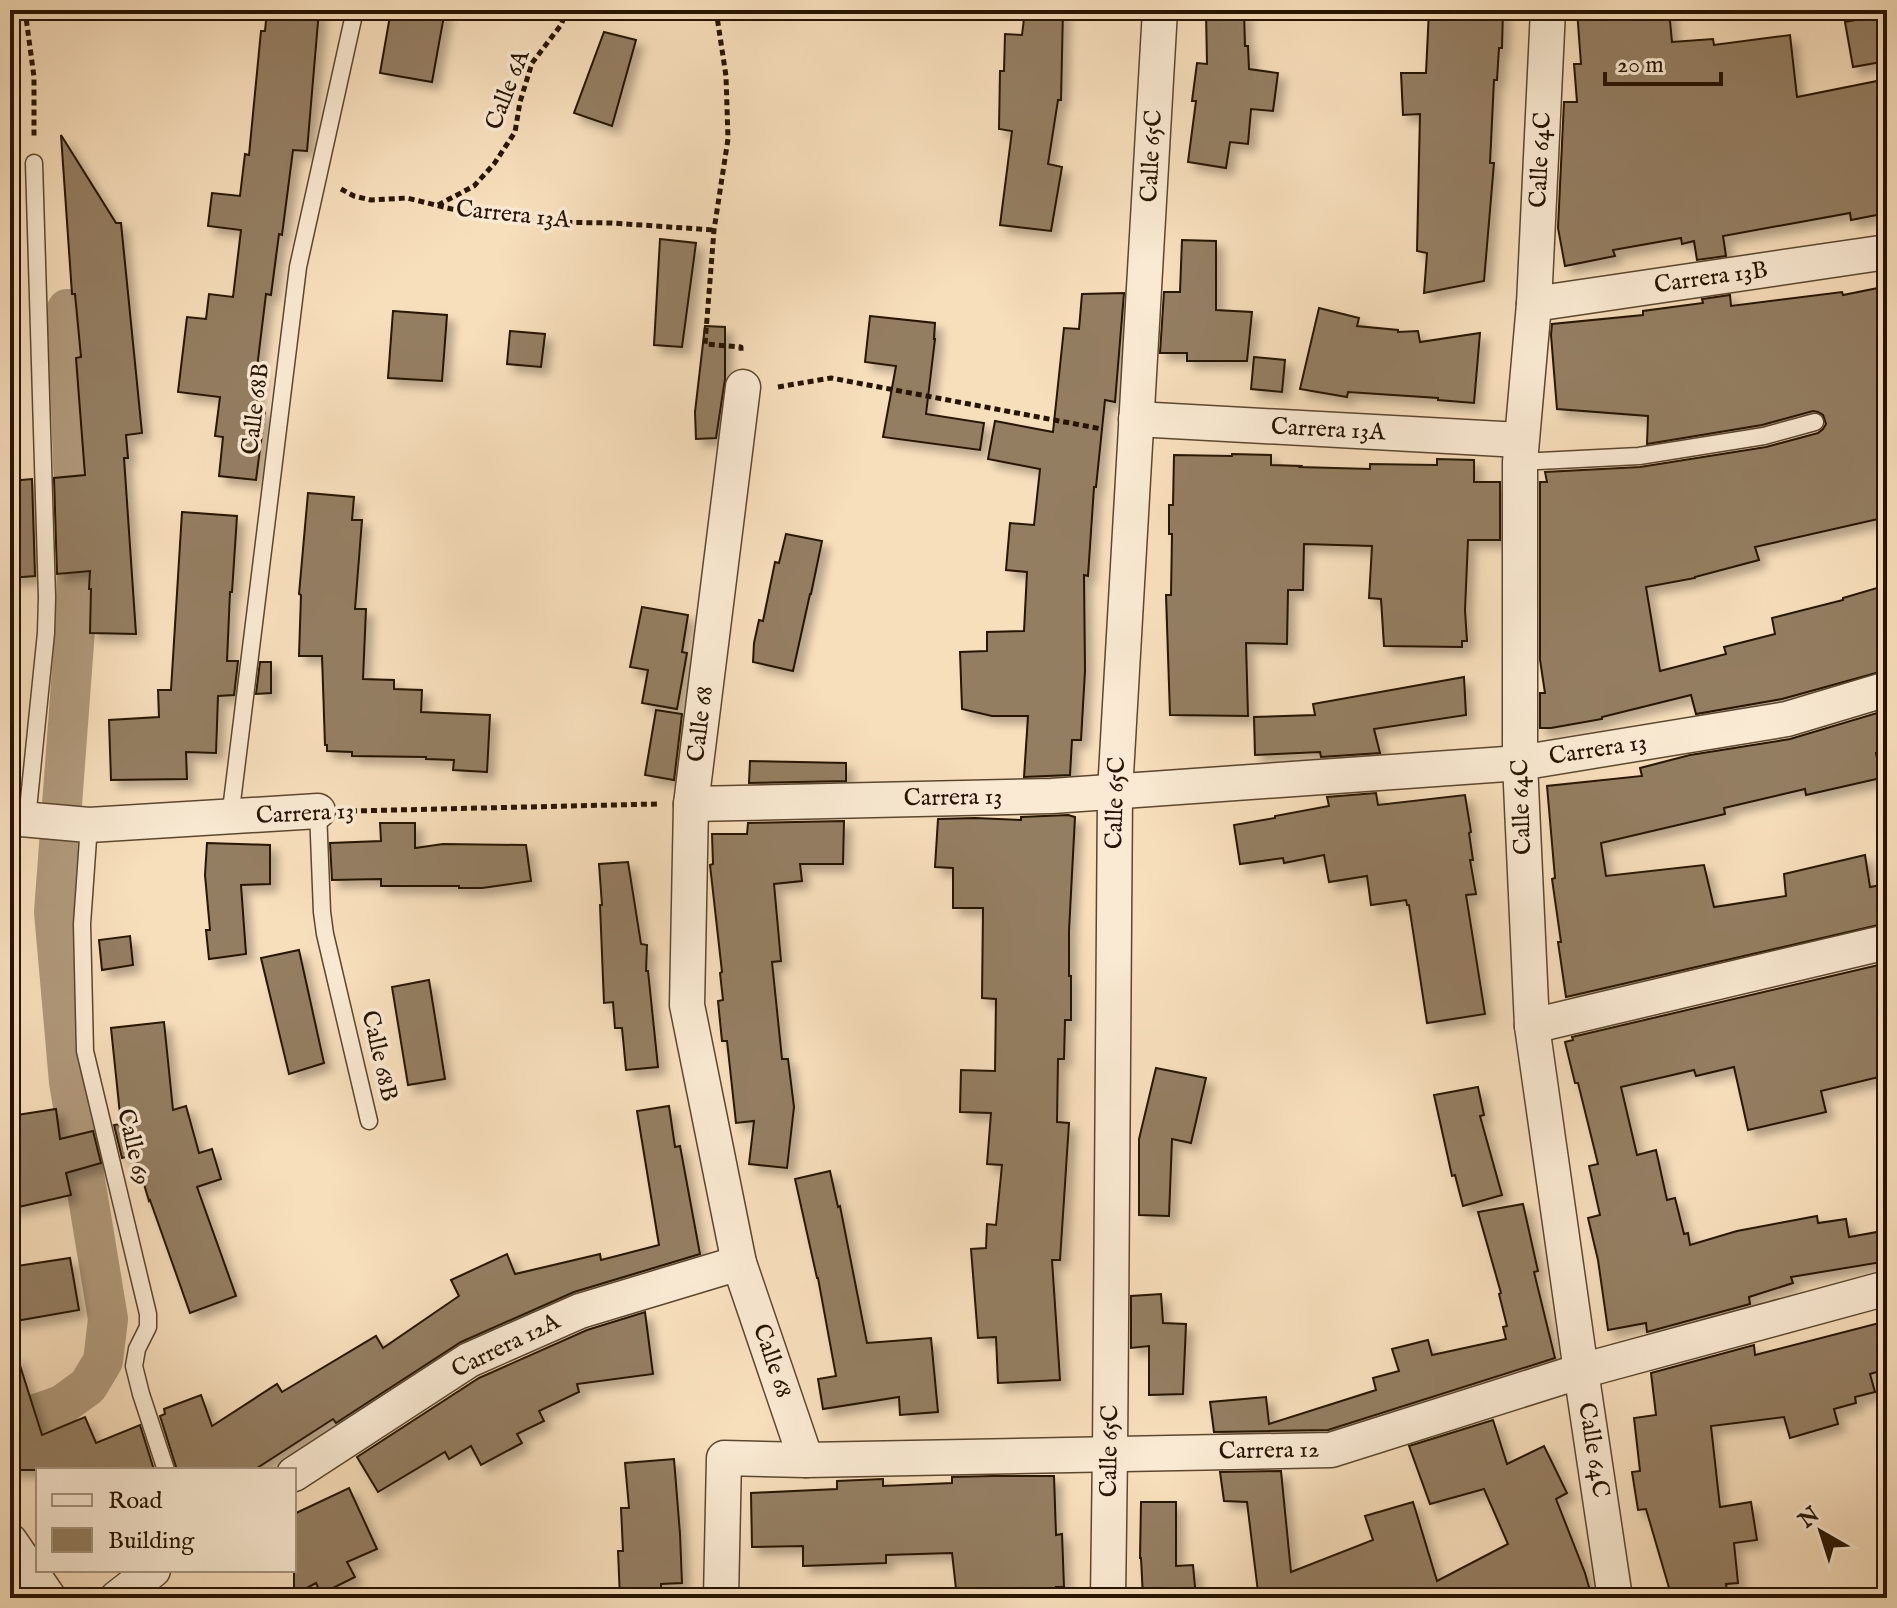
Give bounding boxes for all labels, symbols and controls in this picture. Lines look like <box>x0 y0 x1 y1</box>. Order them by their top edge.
scale bar <box>1605 36 1721 86</box>
street label: Calle 6A <box>479 45 538 134</box>
text: 20 m <box>1617 50 1664 81</box>
street label: Calle 65C <box>1134 109 1170 203</box>
street label: Calle 64C <box>1523 111 1559 209</box>
street label: Carrera 13A <box>454 194 572 236</box>
street label: Carrera 13B <box>1652 255 1770 301</box>
street label: Calle 68B <box>235 361 277 457</box>
street label: Carrera 13A <box>1270 412 1387 449</box>
street label: Calle 68 <box>681 684 721 764</box>
street label: Carrera 13 <box>1547 727 1649 773</box>
street label: Calle 65C <box>1099 756 1133 850</box>
street label: Calle 64C <box>1505 759 1539 855</box>
street label: Carrera 13 <box>903 782 1003 814</box>
street label: Carrera 13 <box>255 796 355 832</box>
street label: Calle 68B <box>354 1008 404 1104</box>
street label: Calle 69 <box>109 1106 157 1188</box>
street label: Carrera 12A <box>447 1306 566 1386</box>
street label: Calle 68 <box>745 1320 799 1402</box>
street label: Calle 64C <box>1570 1400 1616 1500</box>
street label: Calle 65C <box>1094 1404 1126 1498</box>
street label: Carrera 12 <box>1218 1435 1320 1467</box>
legend <box>36 1468 296 1572</box>
text: Road <box>108 1486 162 1517</box>
north arrow <box>1781 1492 1861 1572</box>
text: N <box>1793 1501 1826 1536</box>
text: Building <box>108 1526 195 1557</box>

